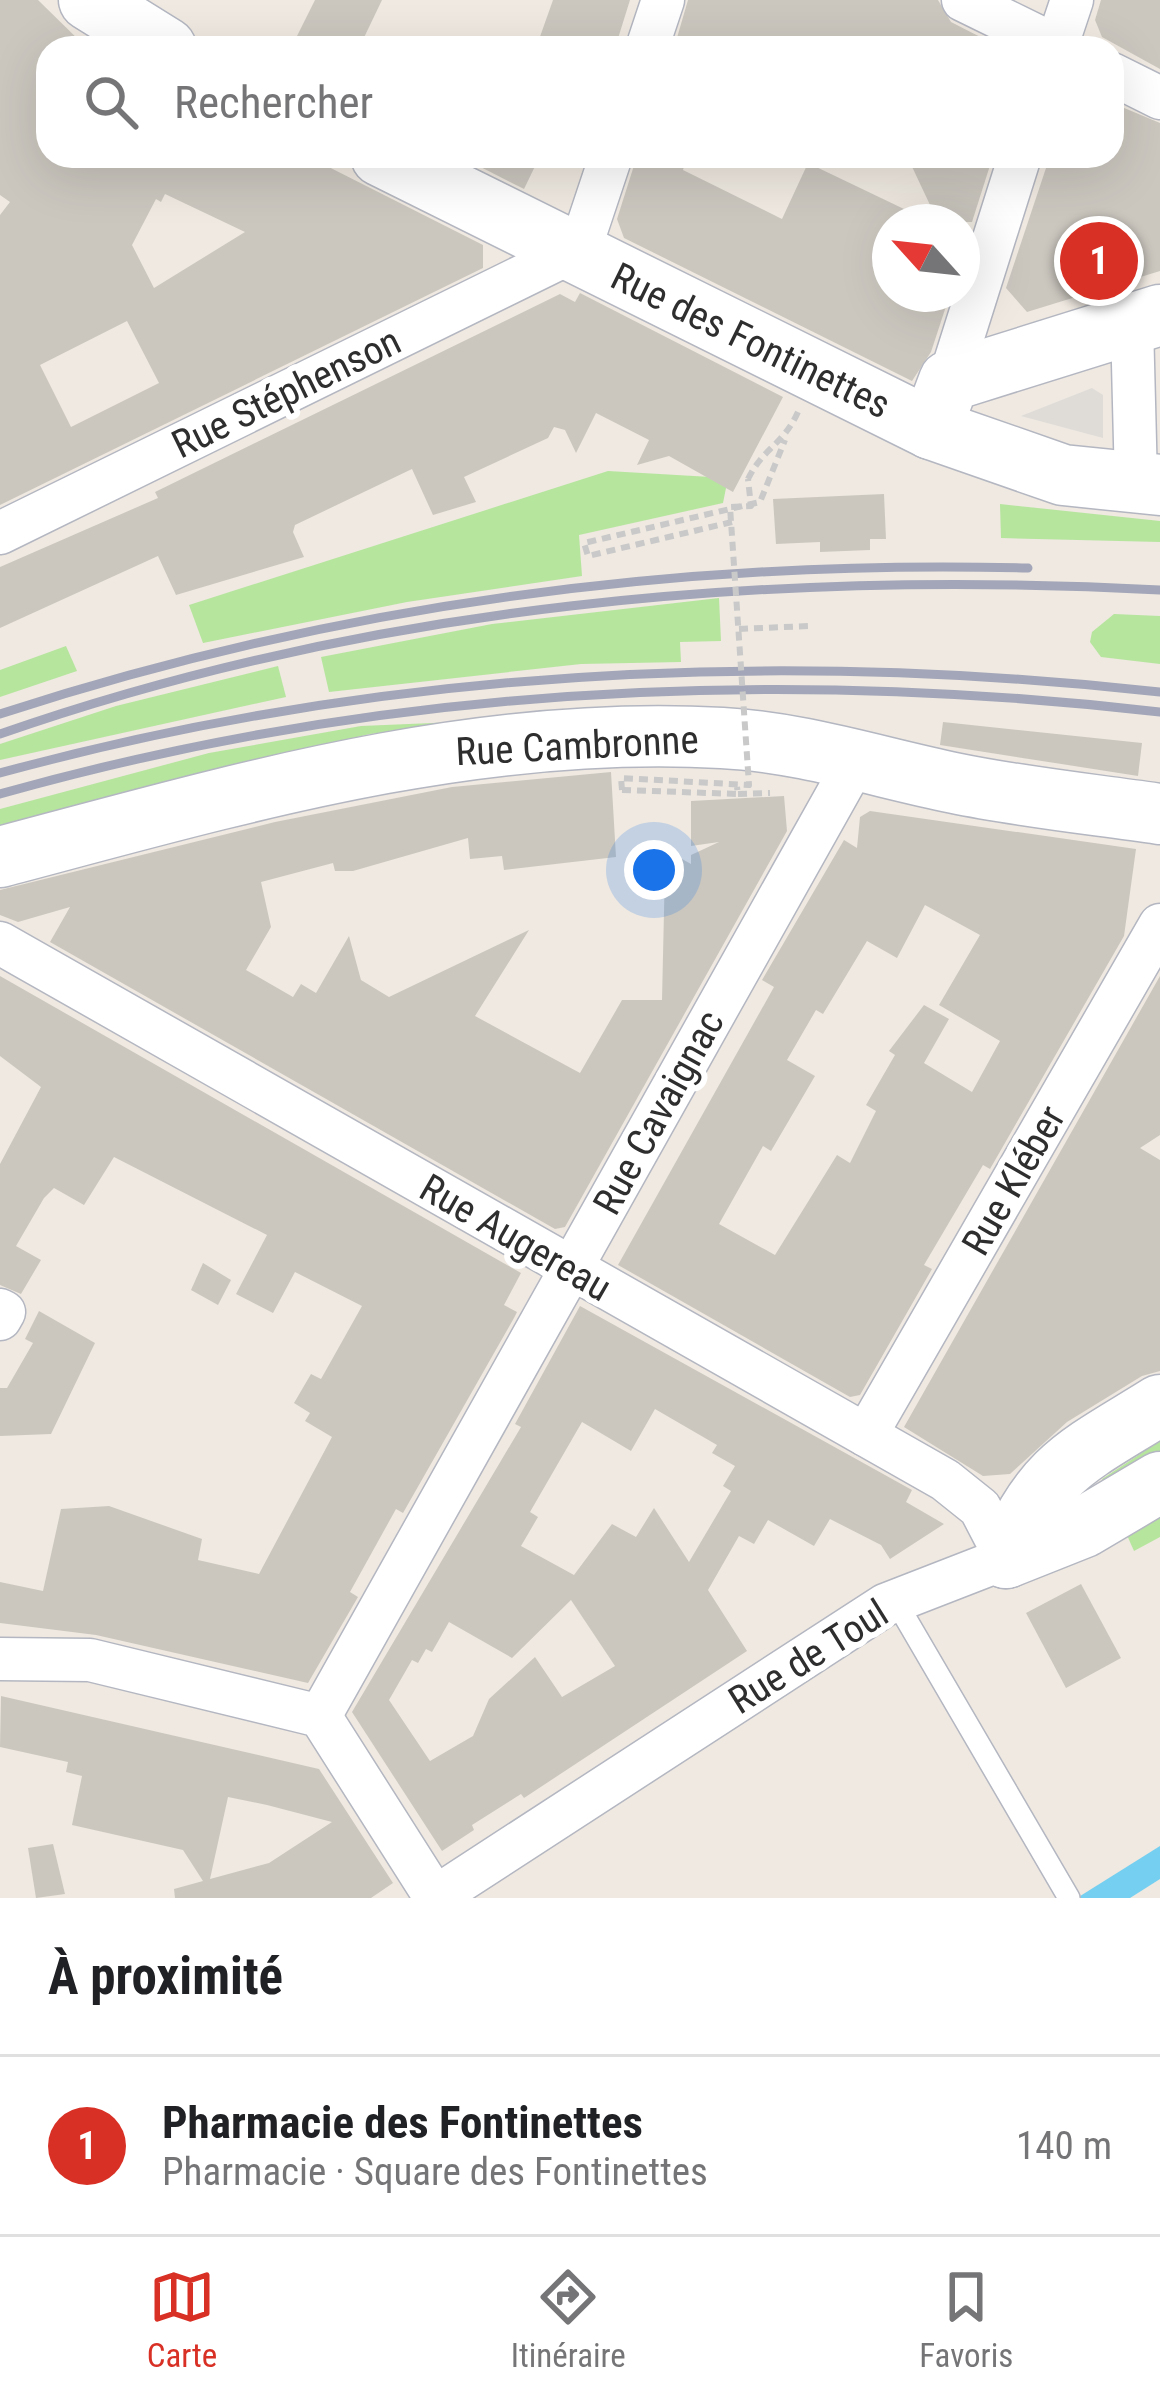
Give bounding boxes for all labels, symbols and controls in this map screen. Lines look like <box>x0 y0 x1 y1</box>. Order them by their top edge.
search box <box>36 36 1124 168</box>
icon: search <box>78 69 144 135</box>
text: Rechercher <box>174 76 373 129</box>
north arrow <box>872 204 980 312</box>
pin: 1 <box>1060 216 1138 306</box>
street label: Rue des Fontinettes <box>604 253 898 428</box>
street label: Rue Stéphenson <box>165 318 408 468</box>
street label: Rue Cambronne <box>454 717 700 775</box>
your location <box>624 840 684 900</box>
street label: Rue Cavaignac <box>584 1002 734 1223</box>
street label: Rue Kléber <box>953 1098 1075 1263</box>
street label: Rue Augereau <box>412 1165 619 1311</box>
street label: Rue de Toul <box>721 1590 896 1724</box>
text: À proximité <box>48 1947 283 2006</box>
text: Pharmacie des Fontinettes <box>162 2096 643 2149</box>
text: 1 <box>77 2123 97 2169</box>
text: 140 m <box>1016 2123 1112 2169</box>
text: Pharmacie · Square des Fontinettes <box>162 2149 708 2195</box>
tab: Carte <box>147 2264 217 2375</box>
tab: Itinéraire <box>511 2264 626 2375</box>
tab: Favoris <box>919 2264 1013 2375</box>

